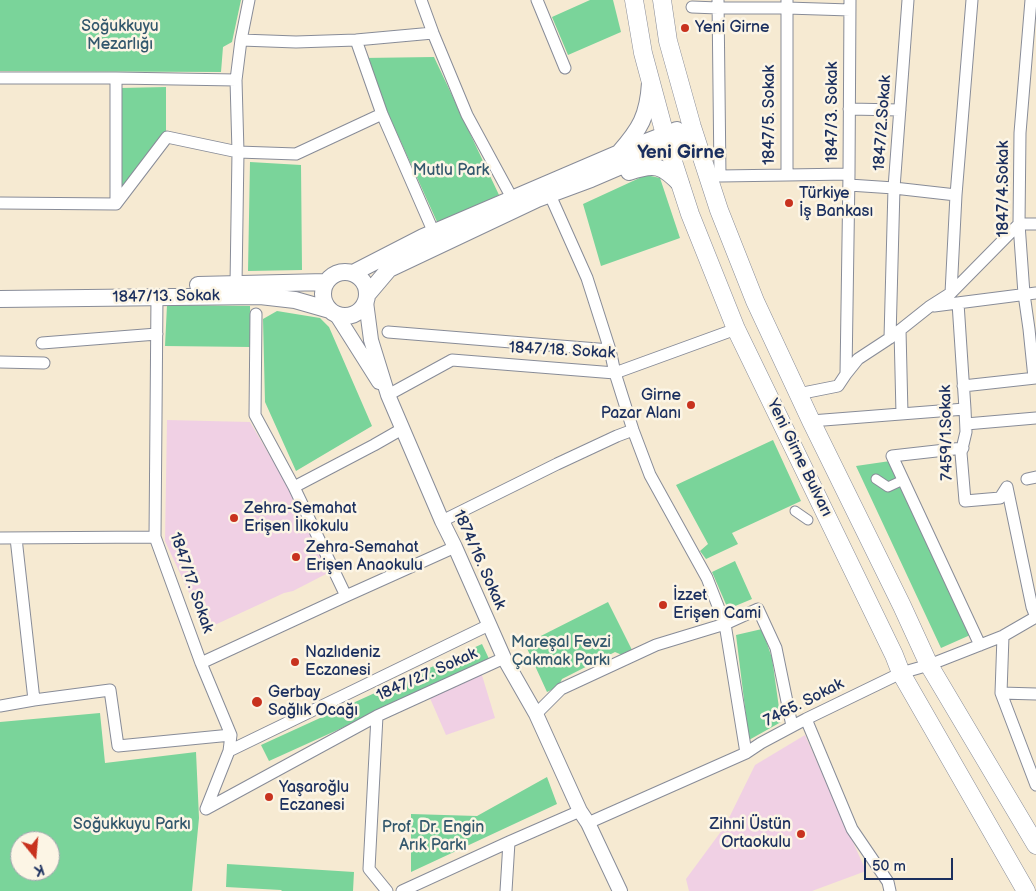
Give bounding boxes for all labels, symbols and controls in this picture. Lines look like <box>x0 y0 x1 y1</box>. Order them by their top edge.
park label: Soğukkuyu Mezarlığı <box>81 17 159 55</box>
place label: Yeni Girne <box>695 18 770 38</box>
marker: Yeni Girne <box>679 22 691 34</box>
street label: 1847/3. Sokak <box>823 62 843 162</box>
street label: 1847/5. Sokak <box>760 65 780 165</box>
street label: 1847/2.Sokak <box>870 74 896 172</box>
street label: 1847/4.Sokak <box>994 141 1014 237</box>
district label: Yeni Girne <box>637 142 725 164</box>
park label: Mutlu Park <box>413 161 489 181</box>
place label: Türkiye İş Bankası <box>799 184 873 222</box>
marker: Türkiye İş Bankası <box>783 197 795 209</box>
street label: 1847/13. Sokak <box>112 286 220 308</box>
street label: 1847/18. Sokak <box>508 339 616 363</box>
street label: 7459/1.Sokak <box>937 385 957 481</box>
place label: Girne Pazar Alanı <box>601 386 681 424</box>
street label: Yeni Girne Bulvarı <box>762 396 836 520</box>
marker: Girne Pazar Alanı <box>685 399 697 411</box>
place label: Zehra-Semahat Erişen İlkokulu <box>244 499 357 537</box>
street label: 1874/16. Sokak <box>448 507 510 613</box>
marker: Zehra-Semahat Erişen İlkokulu <box>228 512 240 524</box>
street label: 1847/17. Sokak <box>165 530 217 636</box>
place label: Zehra-Semahat Erişen Anaokulu <box>306 538 423 576</box>
marker: Zehra-Semahat Erişen Anaokulu <box>290 551 302 563</box>
place label: İzzet Erişen Cami <box>673 586 761 624</box>
marker: İzzet Erişen Cami <box>657 599 669 611</box>
park label: Mareşal Fevzi Çakmak Parkı <box>511 633 611 671</box>
place label: Nazlıdeniz Eczanesi <box>305 643 380 681</box>
street label: 1847/27. Sokak <box>374 644 480 706</box>
marker: Nazlıdeniz Eczanesi <box>289 656 301 668</box>
street label: 7465. Sokak <box>761 675 847 731</box>
place label: Gerbay Sağlık Ocağı <box>268 683 358 721</box>
marker: Gerbay Sağlık Ocağı <box>250 695 264 709</box>
place label: Yaşaroğlu Eczanesi <box>279 778 349 816</box>
marker: Yaşaroğlu Eczanesi <box>263 791 275 803</box>
park label: Soğukkuyu Parkı <box>73 815 191 835</box>
place label: Zihni Üstün Ortaokulu <box>709 815 791 853</box>
park label: Prof. Dr. Engin Arık Parkı <box>382 818 484 856</box>
marker: Zihni Üstün Ortaokulu <box>795 828 807 840</box>
north arrow <box>10 831 60 881</box>
scale bar <box>866 848 955 880</box>
text: 50 m <box>872 857 906 876</box>
text: K <box>32 860 46 879</box>

